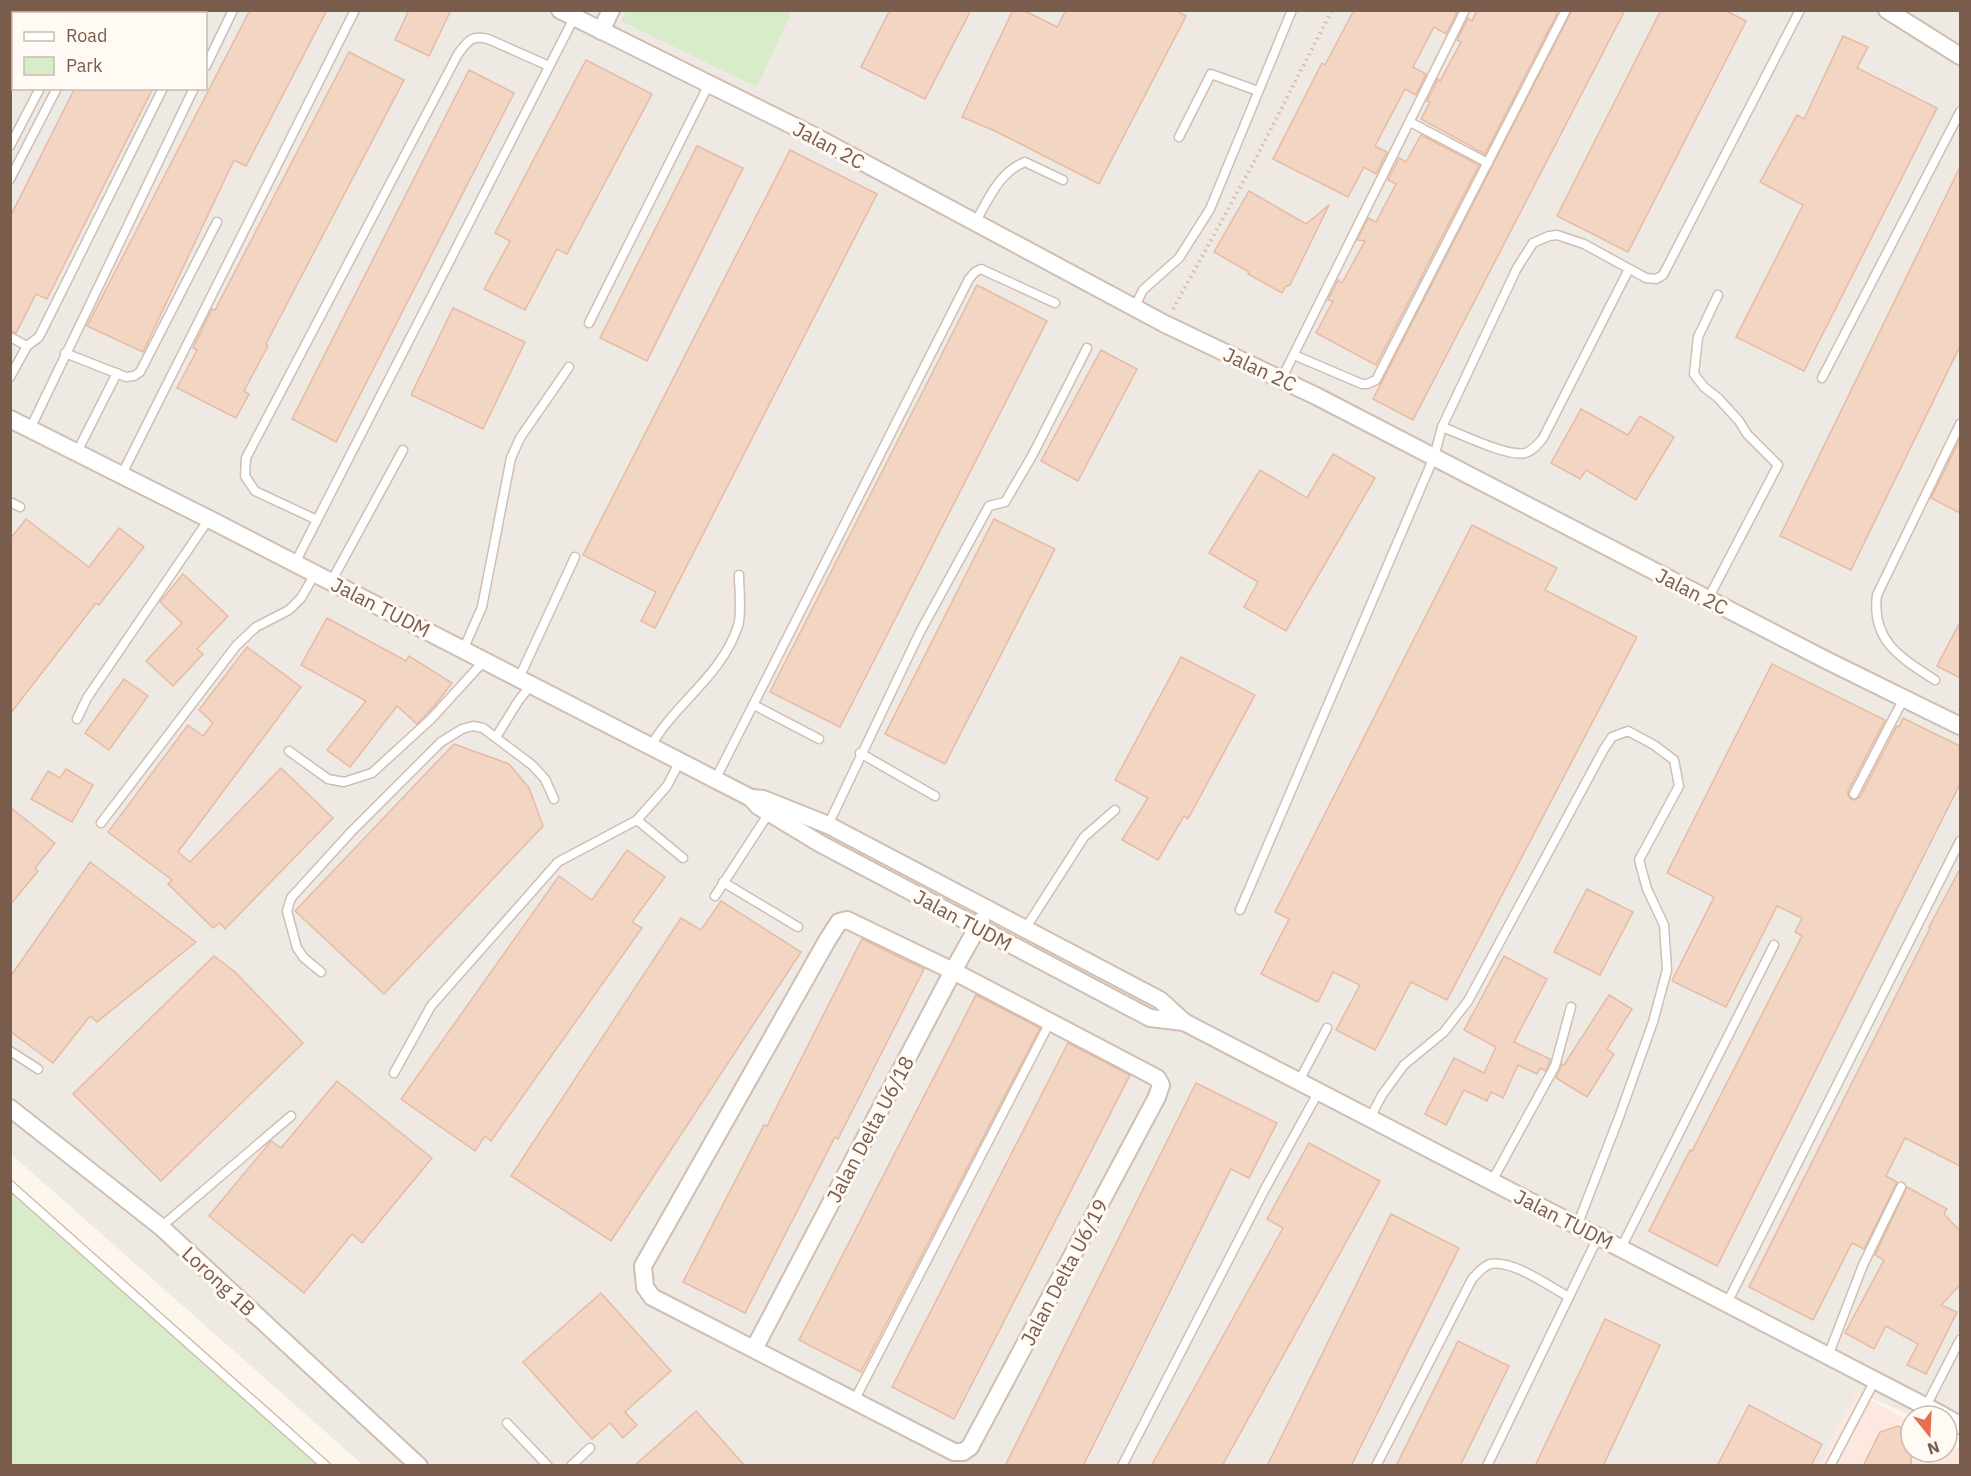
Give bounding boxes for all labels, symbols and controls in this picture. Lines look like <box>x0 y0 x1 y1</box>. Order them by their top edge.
legend <box>12 12 207 90</box>
text: Road <box>66 24 107 47</box>
text: Park <box>66 54 103 77</box>
street label: Jalan 2C <box>788 115 870 175</box>
street label: Jalan 2C <box>1219 340 1301 398</box>
street label: Jalan 2C <box>1651 561 1733 621</box>
street label: Jalan TUDM <box>327 571 435 643</box>
street label: Jalan TUDM <box>909 883 1017 957</box>
street label: Jalan Delta U6/18 <box>820 1051 920 1207</box>
street label: Jalan TUDM <box>1510 1183 1618 1255</box>
street label: Jalan Delta U6/19 <box>1014 1194 1114 1350</box>
street label: Lorong 1B <box>176 1240 262 1322</box>
north arrow <box>1899 1404 1959 1464</box>
text: N <box>1925 1437 1942 1460</box>

